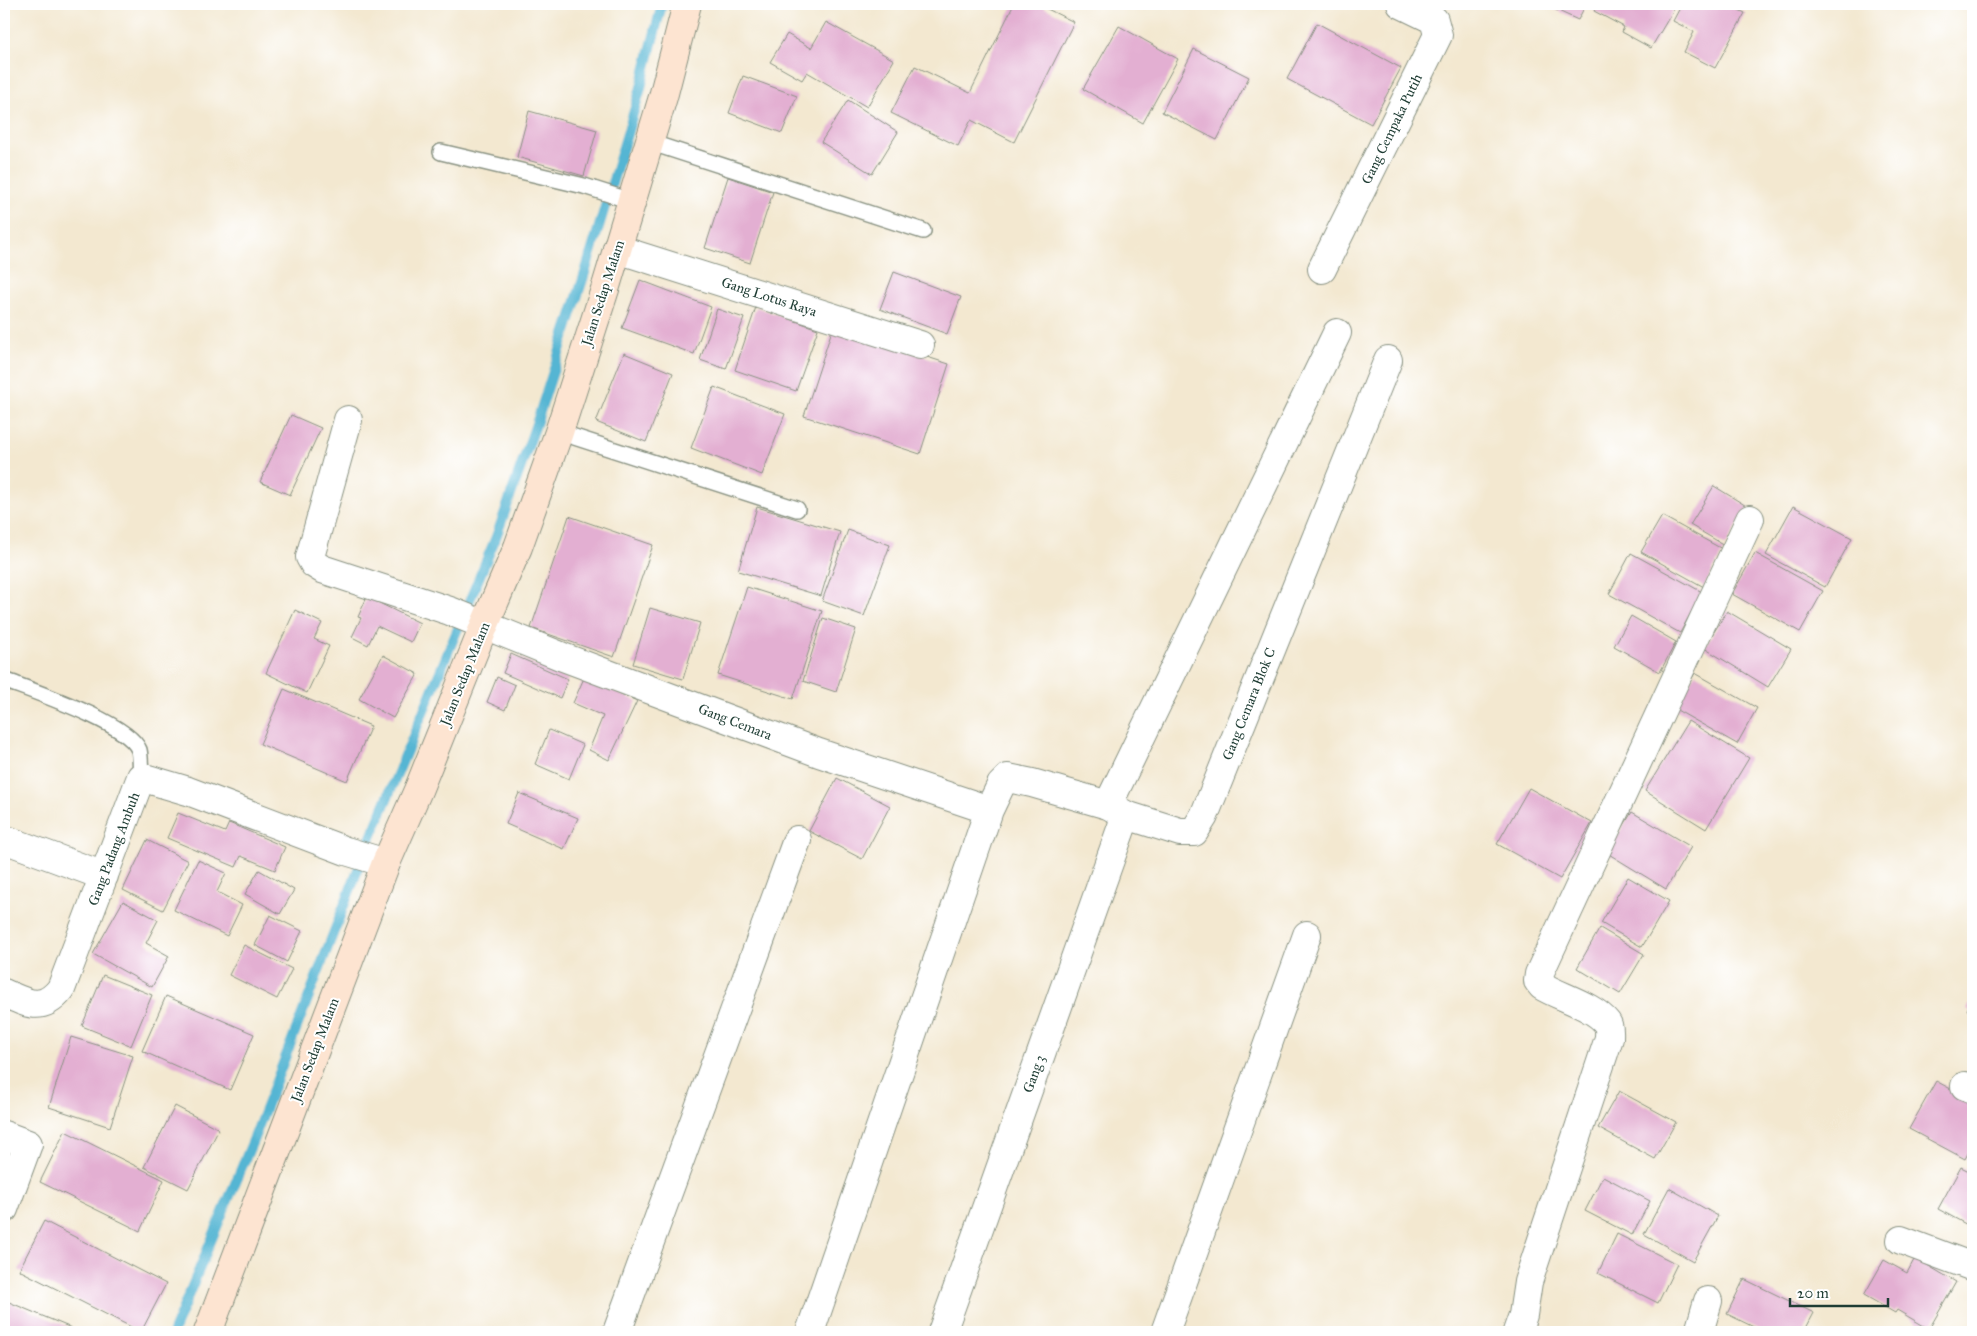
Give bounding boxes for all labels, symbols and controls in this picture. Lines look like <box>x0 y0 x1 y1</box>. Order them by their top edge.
street label: Gang Cempaka Putih <box>1358 71 1426 187</box>
street label: Jalan Sedap Malam <box>577 238 629 350</box>
street label: Gang Lotus Raya <box>719 274 819 320</box>
street label: Jalan Sedap Malam <box>436 620 495 730</box>
street label: Gang Cemara Blok C <box>1219 645 1279 763</box>
street label: Gang Cemara <box>696 700 774 744</box>
street label: Gang Padang Ambuh <box>85 790 144 908</box>
street label: Jalan Sedap Malam <box>287 995 344 1107</box>
street label: Gang 3 <box>1019 1053 1049 1095</box>
scale bar <box>1790 1276 1887 1308</box>
text: 20 m <box>1797 1284 1829 1302</box>

